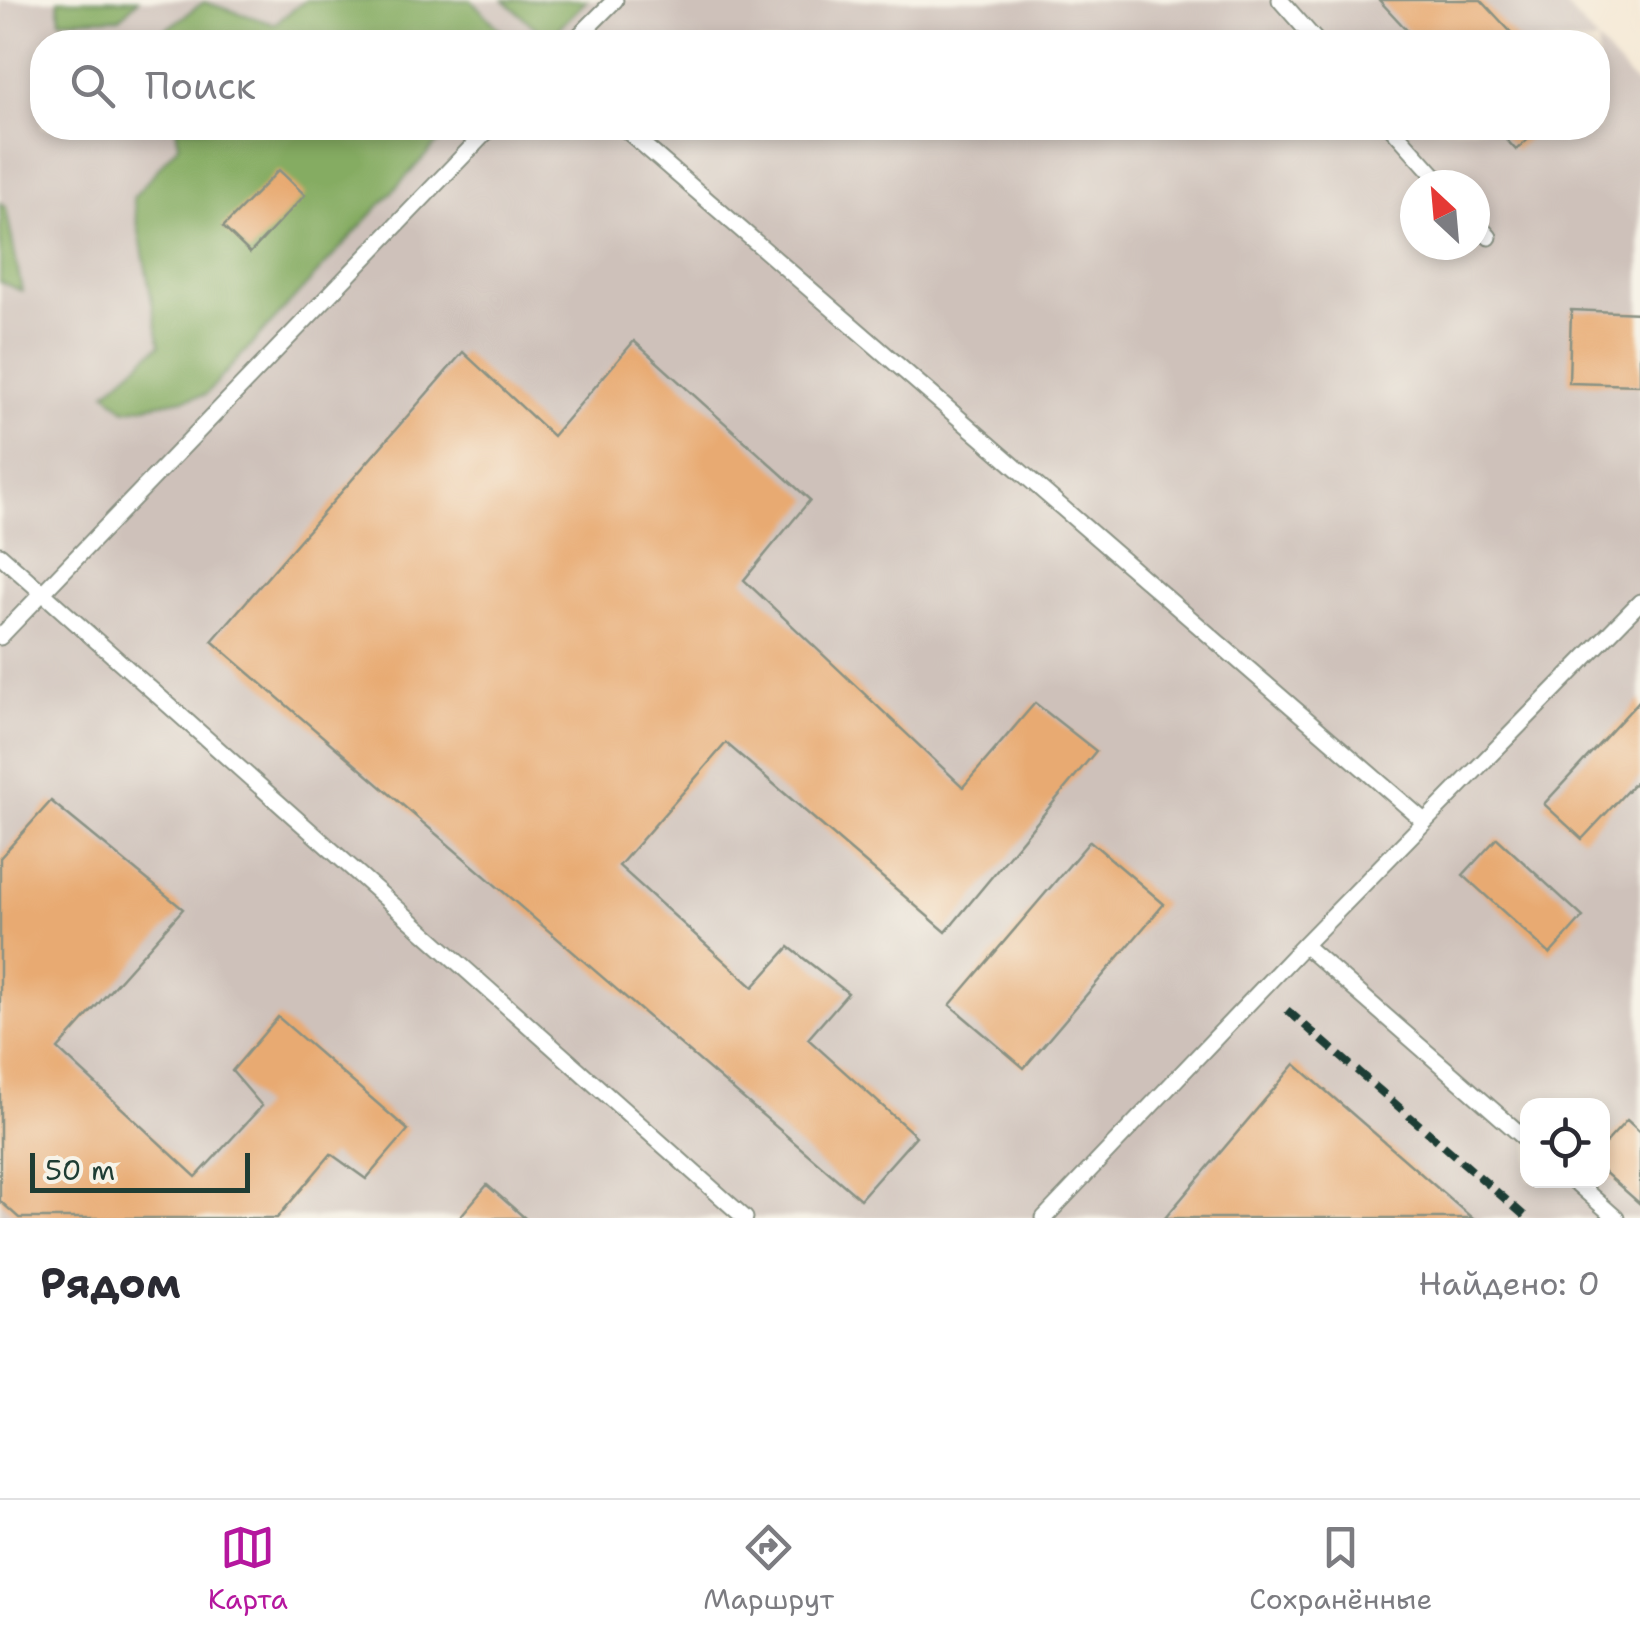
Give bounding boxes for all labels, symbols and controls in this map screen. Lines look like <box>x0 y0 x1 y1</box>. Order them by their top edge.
search box <box>30 30 1610 140</box>
icon: search <box>65 58 120 113</box>
text: Поиск <box>145 60 256 111</box>
north arrow <box>1400 170 1490 260</box>
map controls <box>1520 1098 1610 1188</box>
button: locate <box>1520 1098 1610 1188</box>
scale bar <box>30 1148 250 1192</box>
text: 50 m <box>45 1151 115 1189</box>
text: Рядом <box>40 1255 181 1311</box>
text: Найдено: 0 <box>1419 1262 1600 1305</box>
tab: Карта <box>208 1520 288 1618</box>
tab: Маршрут <box>703 1520 834 1618</box>
tab: Сохранённые <box>1249 1520 1432 1618</box>

